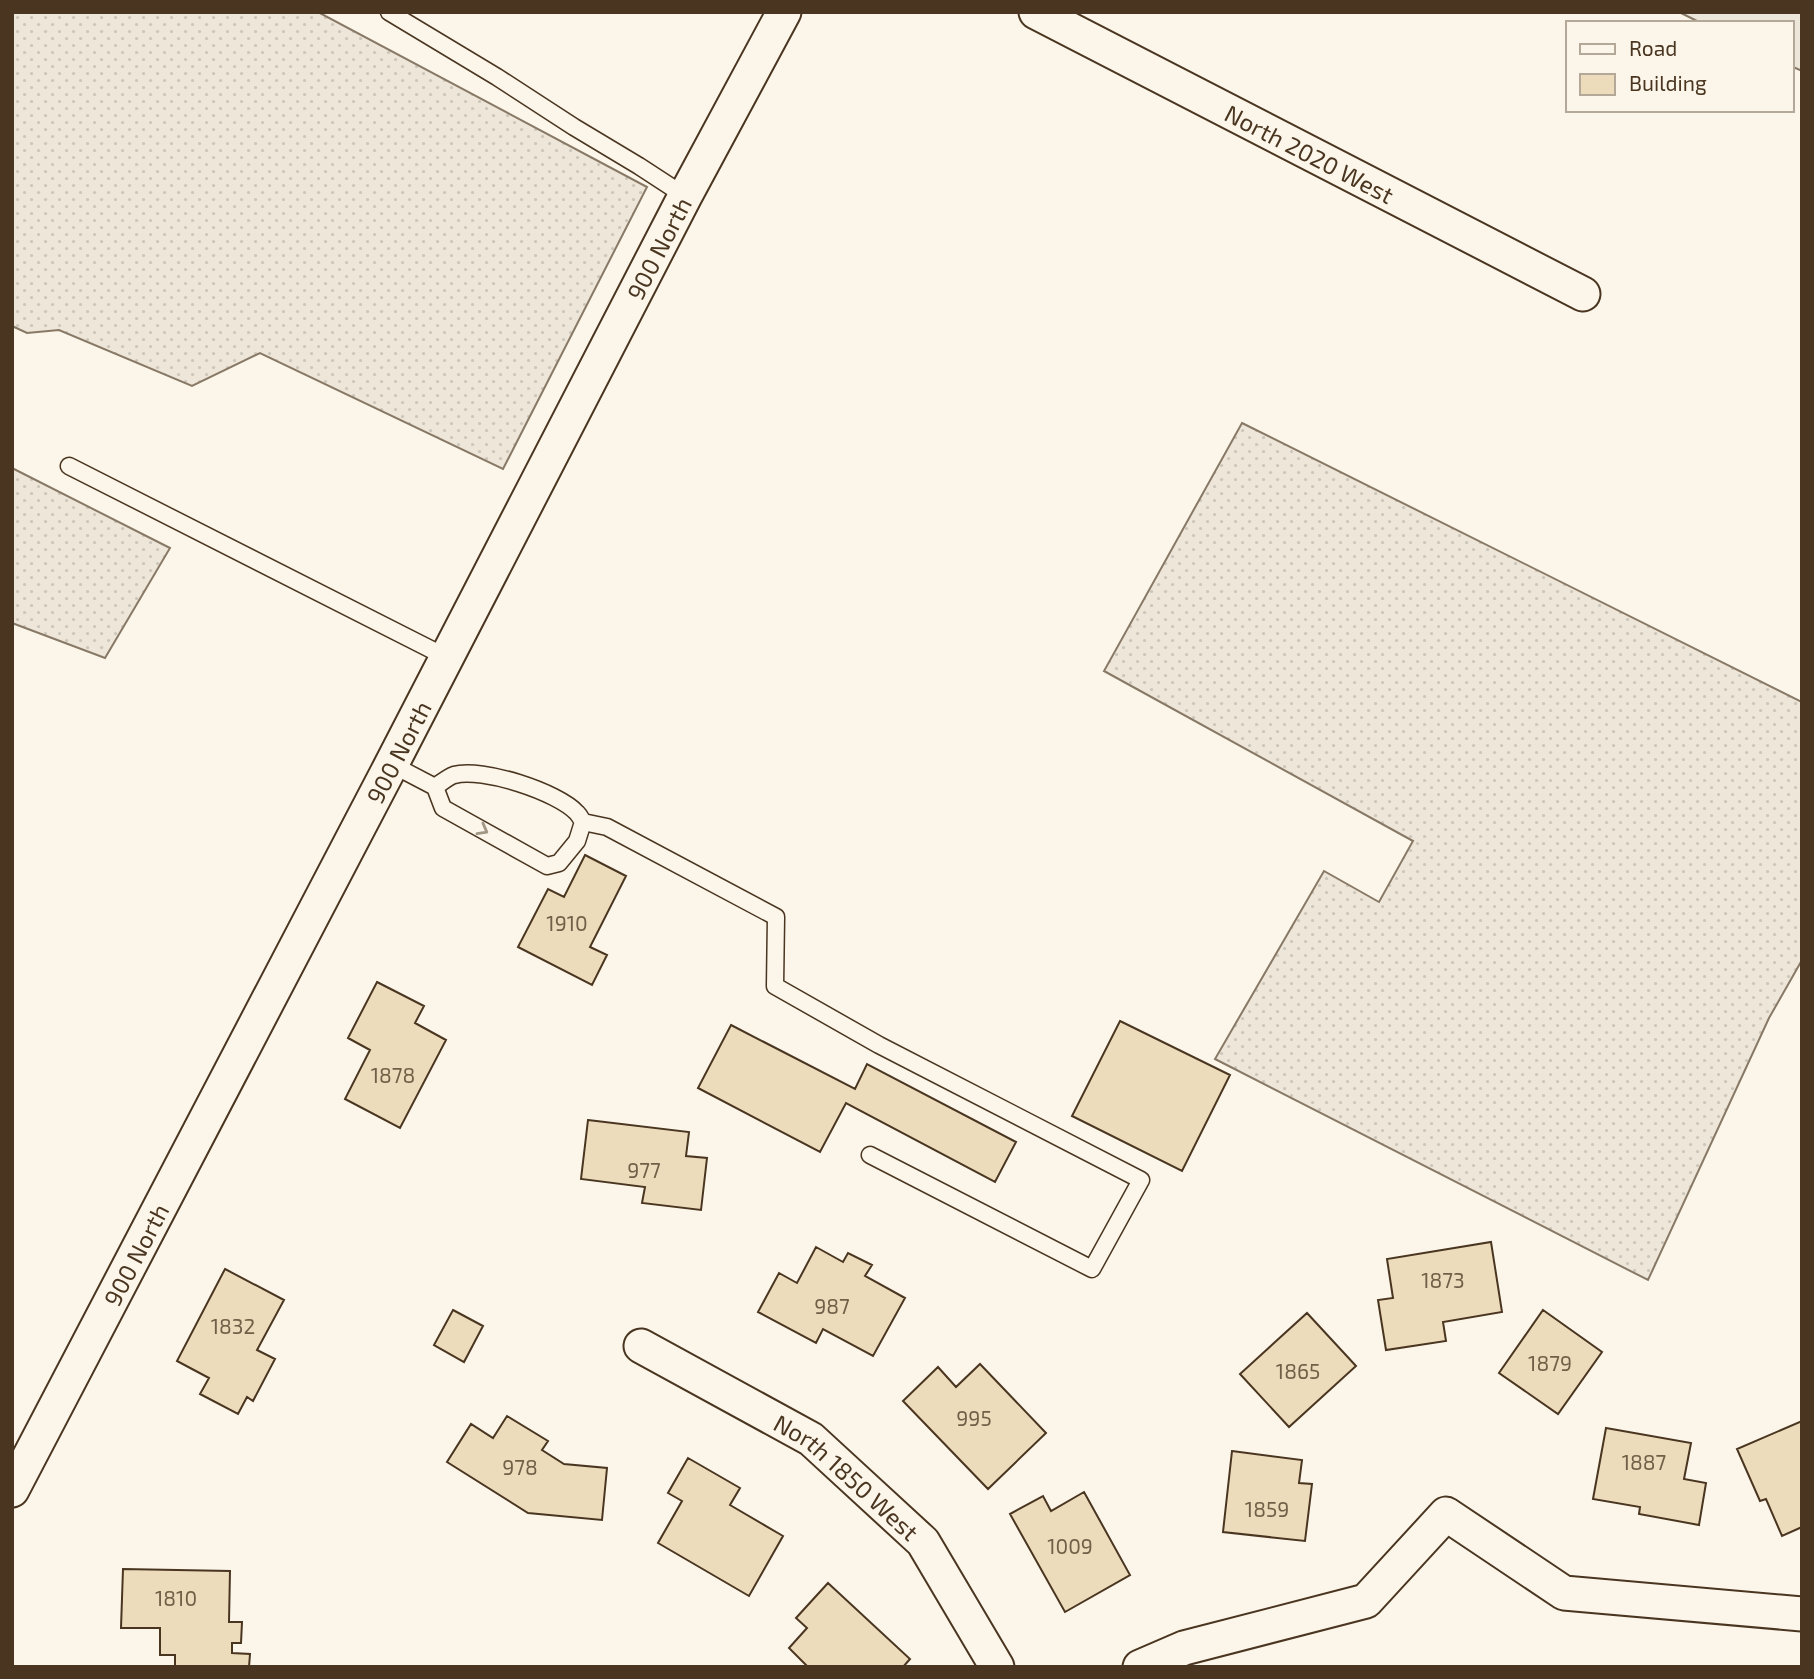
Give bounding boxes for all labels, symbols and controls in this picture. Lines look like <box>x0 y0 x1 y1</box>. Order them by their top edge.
legend <box>1566 21 1793 112</box>
text: Road <box>1629 35 1677 60</box>
text: Building <box>1629 70 1707 95</box>
street label: North 2020 West <box>1220 98 1399 209</box>
street label: 900 North <box>620 192 697 304</box>
street label: 900 North <box>359 696 436 808</box>
one-way arrow <box>476 822 488 835</box>
house number: 1910 <box>546 910 588 935</box>
house number: 1878 <box>371 1062 415 1087</box>
house number: 977 <box>627 1157 661 1182</box>
street label: 900 North <box>97 1198 174 1310</box>
house number: 1873 <box>1421 1267 1465 1292</box>
house number: 987 <box>814 1293 850 1318</box>
house number: 1832 <box>211 1313 255 1338</box>
house number: 1879 <box>1528 1350 1572 1375</box>
house number: 1865 <box>1276 1358 1320 1383</box>
house number: 995 <box>956 1405 992 1430</box>
street label: North 1850 West <box>769 1407 925 1546</box>
house number: 1887 <box>1622 1449 1667 1474</box>
house number: 978 <box>502 1454 538 1479</box>
house number: 1859 <box>1245 1496 1289 1521</box>
house number: 1009 <box>1047 1533 1093 1558</box>
house number: 1810 <box>155 1585 197 1610</box>

